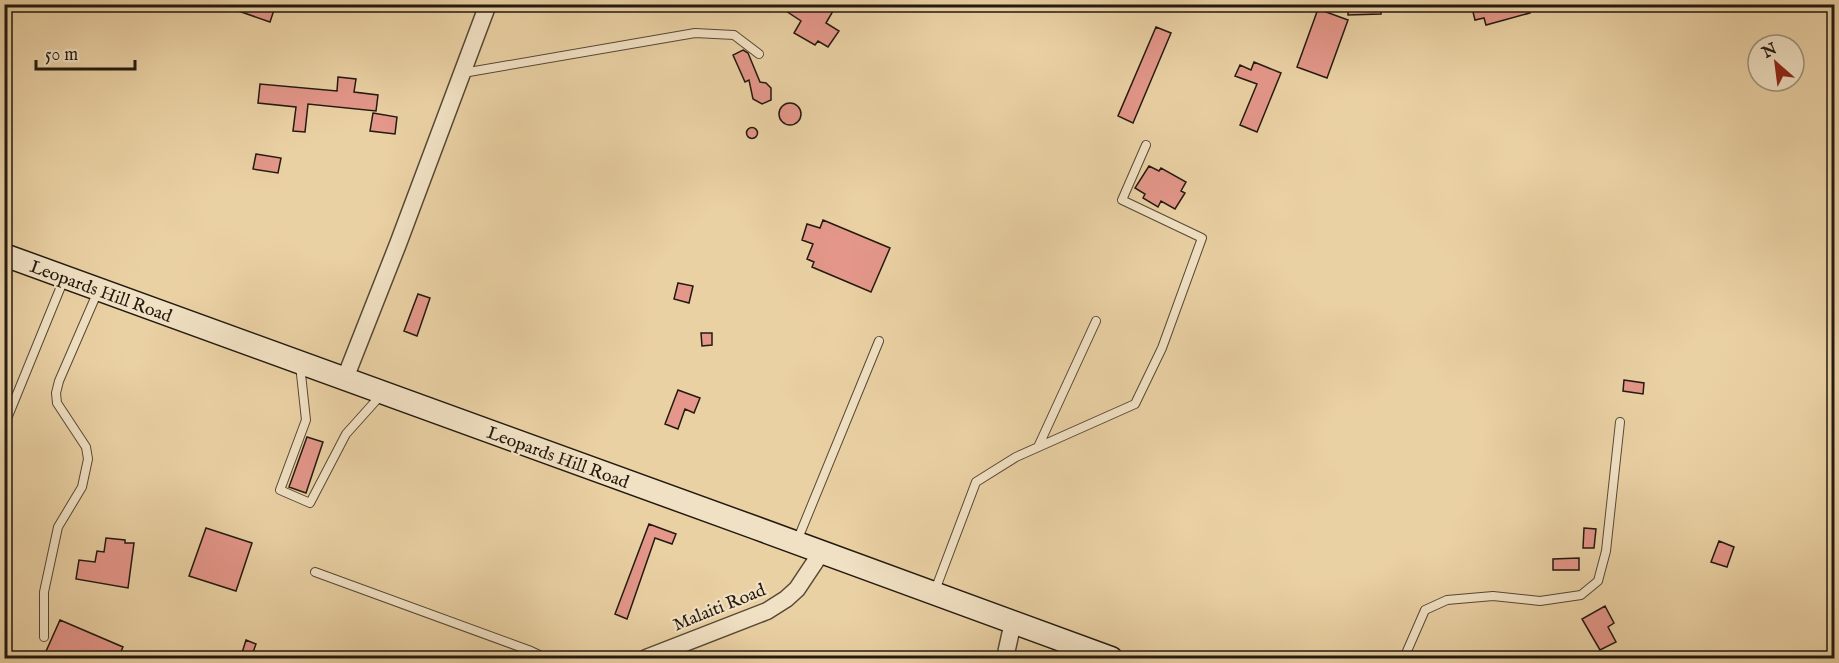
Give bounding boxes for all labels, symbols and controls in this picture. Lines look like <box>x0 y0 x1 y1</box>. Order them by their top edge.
scale bar <box>36 33 135 71</box>
north arrow <box>1746 33 1806 93</box>
text: N <box>1758 39 1781 64</box>
text: 50 m <box>45 44 78 67</box>
street label: Leopards Hill Road <box>26 256 175 329</box>
street label: Leopards Hill Road <box>483 422 632 495</box>
street label: Malaiti Road <box>670 579 770 637</box>

